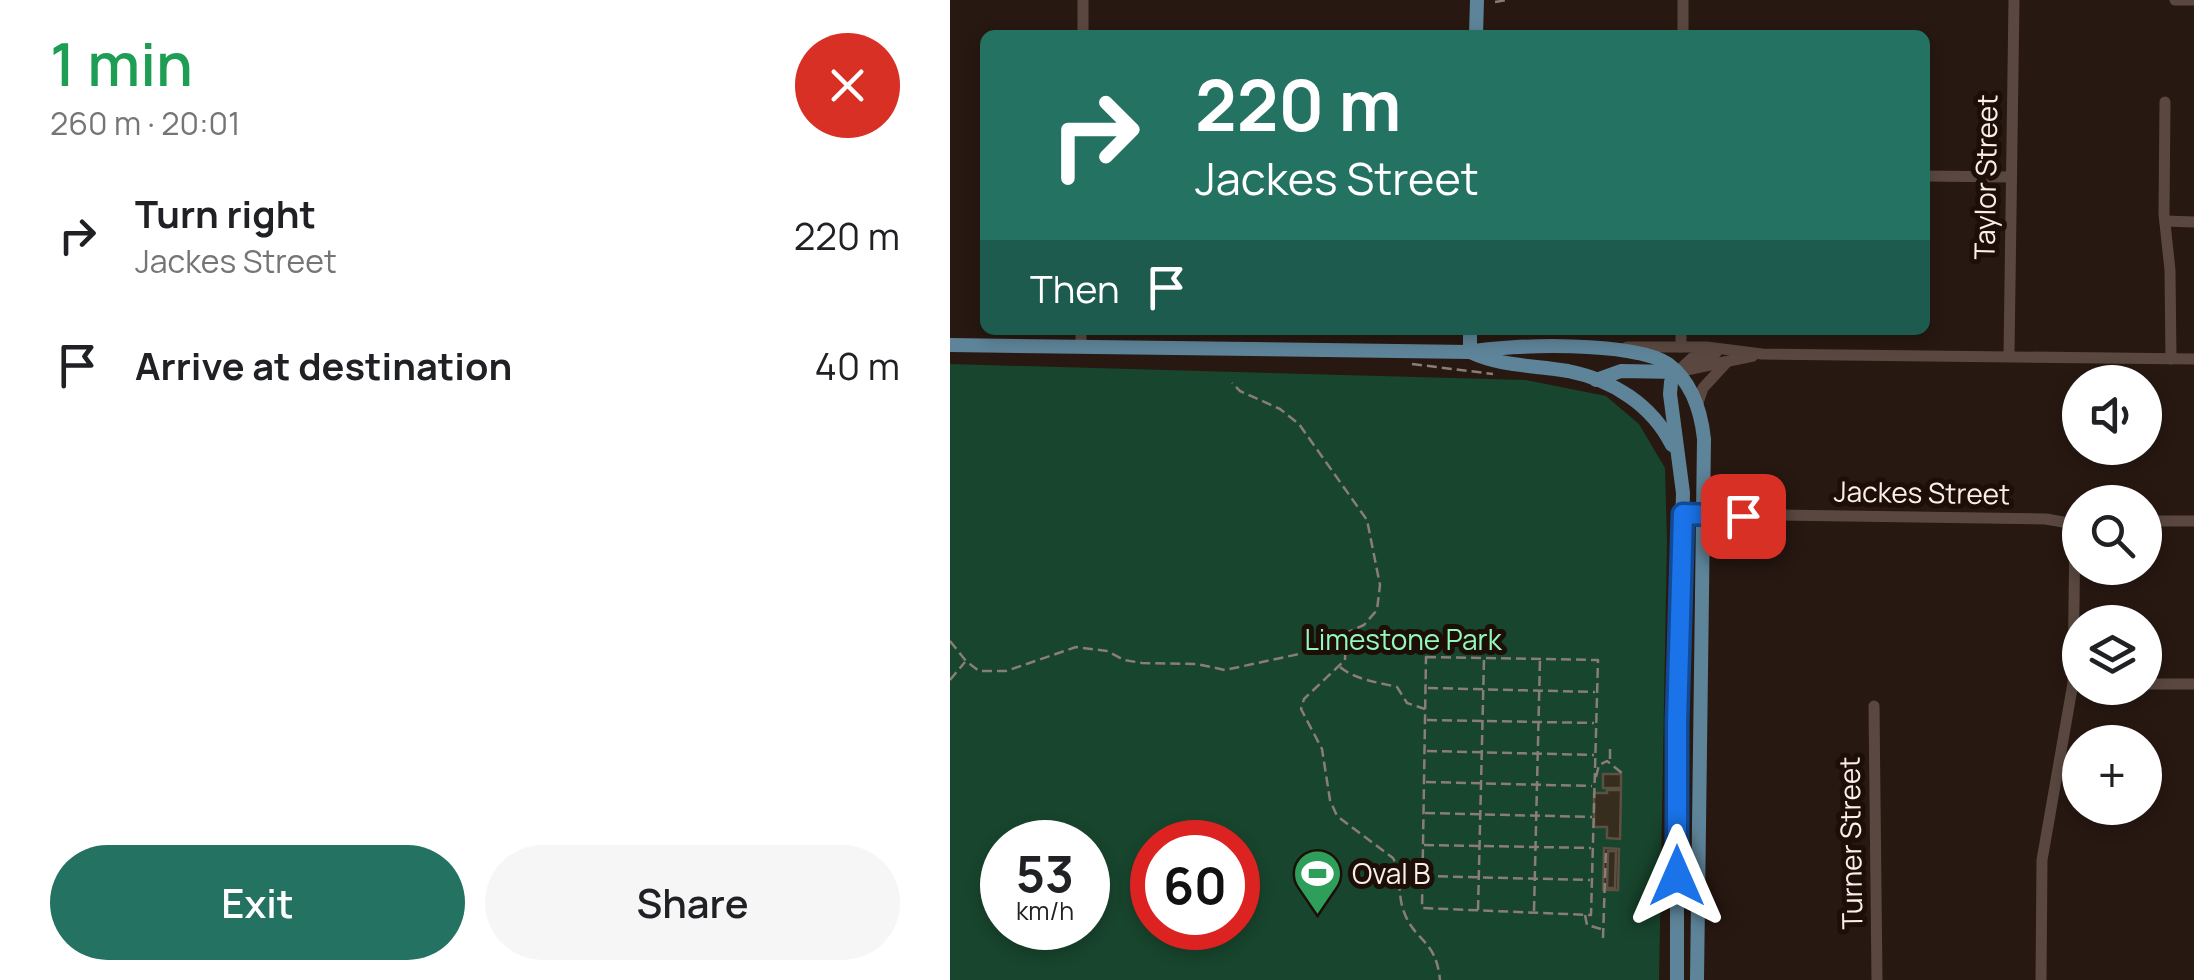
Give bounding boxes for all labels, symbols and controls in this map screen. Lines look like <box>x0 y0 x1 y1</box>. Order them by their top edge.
text: 1 min <box>50 22 193 104</box>
button: close <box>795 33 900 138</box>
text: 220 m <box>1195 56 1401 152</box>
icon: right <box>1030 70 1160 200</box>
street label: Taylor Street <box>1965 94 2005 260</box>
text: 260 m · 20:01 <box>50 101 241 145</box>
text: Jackes Street <box>1195 147 1479 209</box>
text: Turn right <box>135 187 316 239</box>
icon: right <box>50 208 105 263</box>
text: 220 m <box>794 209 900 261</box>
text: Jackes Street <box>135 239 337 283</box>
icon: arrive <box>1139 260 1194 315</box>
text: Then <box>1030 262 1119 314</box>
icon: arrive <box>50 338 105 393</box>
text: Arrive at destination <box>135 339 512 391</box>
text: 40 m <box>815 339 900 391</box>
map controls <box>2062 365 2162 825</box>
button: sound <box>2062 365 2162 465</box>
street label: Jackes Street <box>1833 471 2011 513</box>
pin <box>1701 474 1786 559</box>
button: search <box>2062 485 2162 585</box>
icon: arrive <box>1716 489 1771 544</box>
button: layers <box>2062 605 2162 705</box>
park label: Limestone Park <box>1304 620 1503 658</box>
button: + <box>2062 725 2162 825</box>
street label: Turner Street <box>1829 756 1871 930</box>
speed limit sign: 60 <box>1130 820 1260 950</box>
position arrow <box>1625 824 1729 928</box>
text: 53 <box>1016 839 1074 907</box>
button: Exit <box>50 845 465 960</box>
button: Share <box>485 845 900 960</box>
sports icon: Oval B <box>1291 848 1343 916</box>
place label: Oval B <box>1352 854 1431 892</box>
text: km/h <box>1016 893 1074 928</box>

